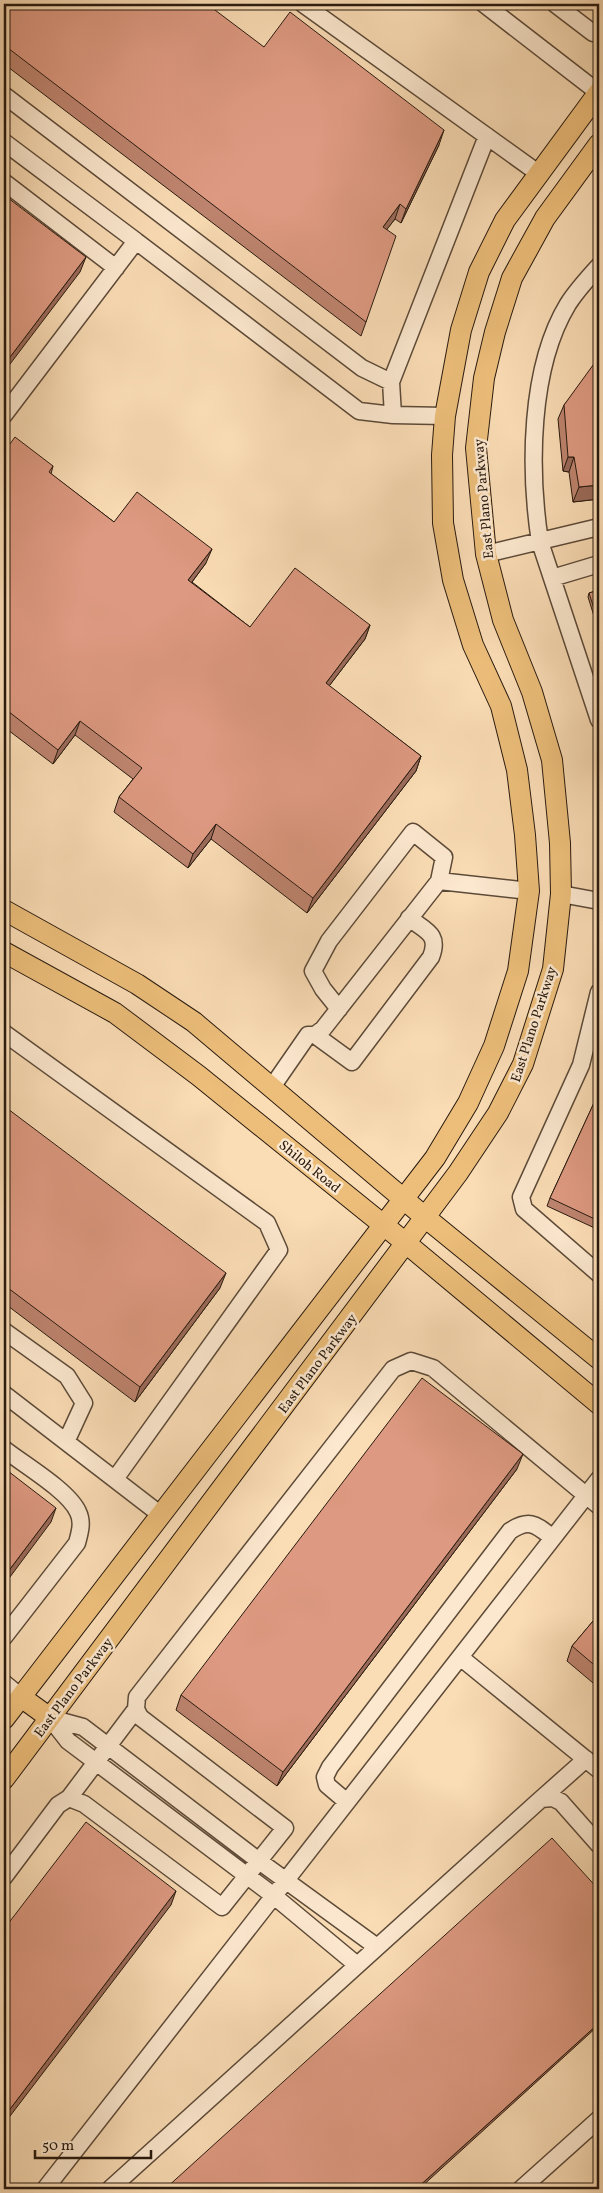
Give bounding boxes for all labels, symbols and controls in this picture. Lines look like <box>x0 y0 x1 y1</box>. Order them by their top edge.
street label: East Plano Parkway <box>470 438 499 560</box>
street label: East Plano Parkway <box>507 964 562 1085</box>
street label: Shiloh Road <box>274 1136 344 1198</box>
street label: East Plano Parkway <box>274 1310 362 1418</box>
street label: East Plano Parkway <box>30 1634 118 1742</box>
scale bar <box>35 2128 151 2160</box>
text: 50 m <box>42 2136 74 2157</box>

